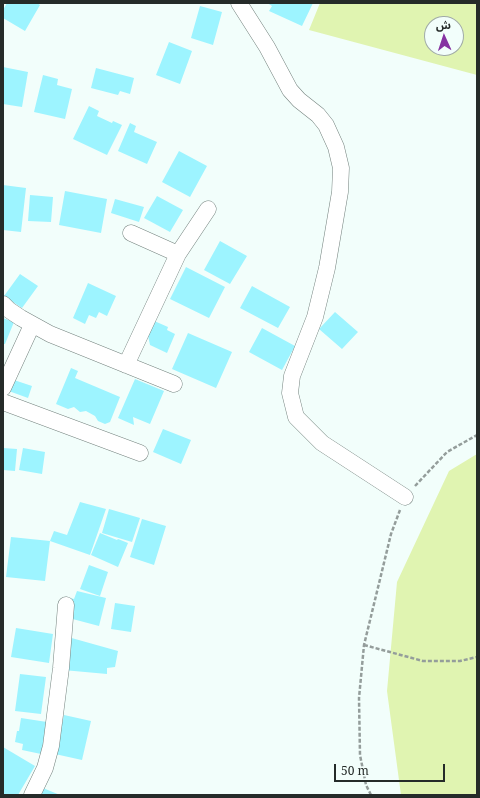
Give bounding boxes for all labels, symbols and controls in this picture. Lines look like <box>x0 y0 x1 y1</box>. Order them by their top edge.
north arrow <box>424 16 464 56</box>
text: ش <box>435 17 451 32</box>
scale bar <box>336 756 447 782</box>
text: 50 m <box>341 762 369 779</box>

